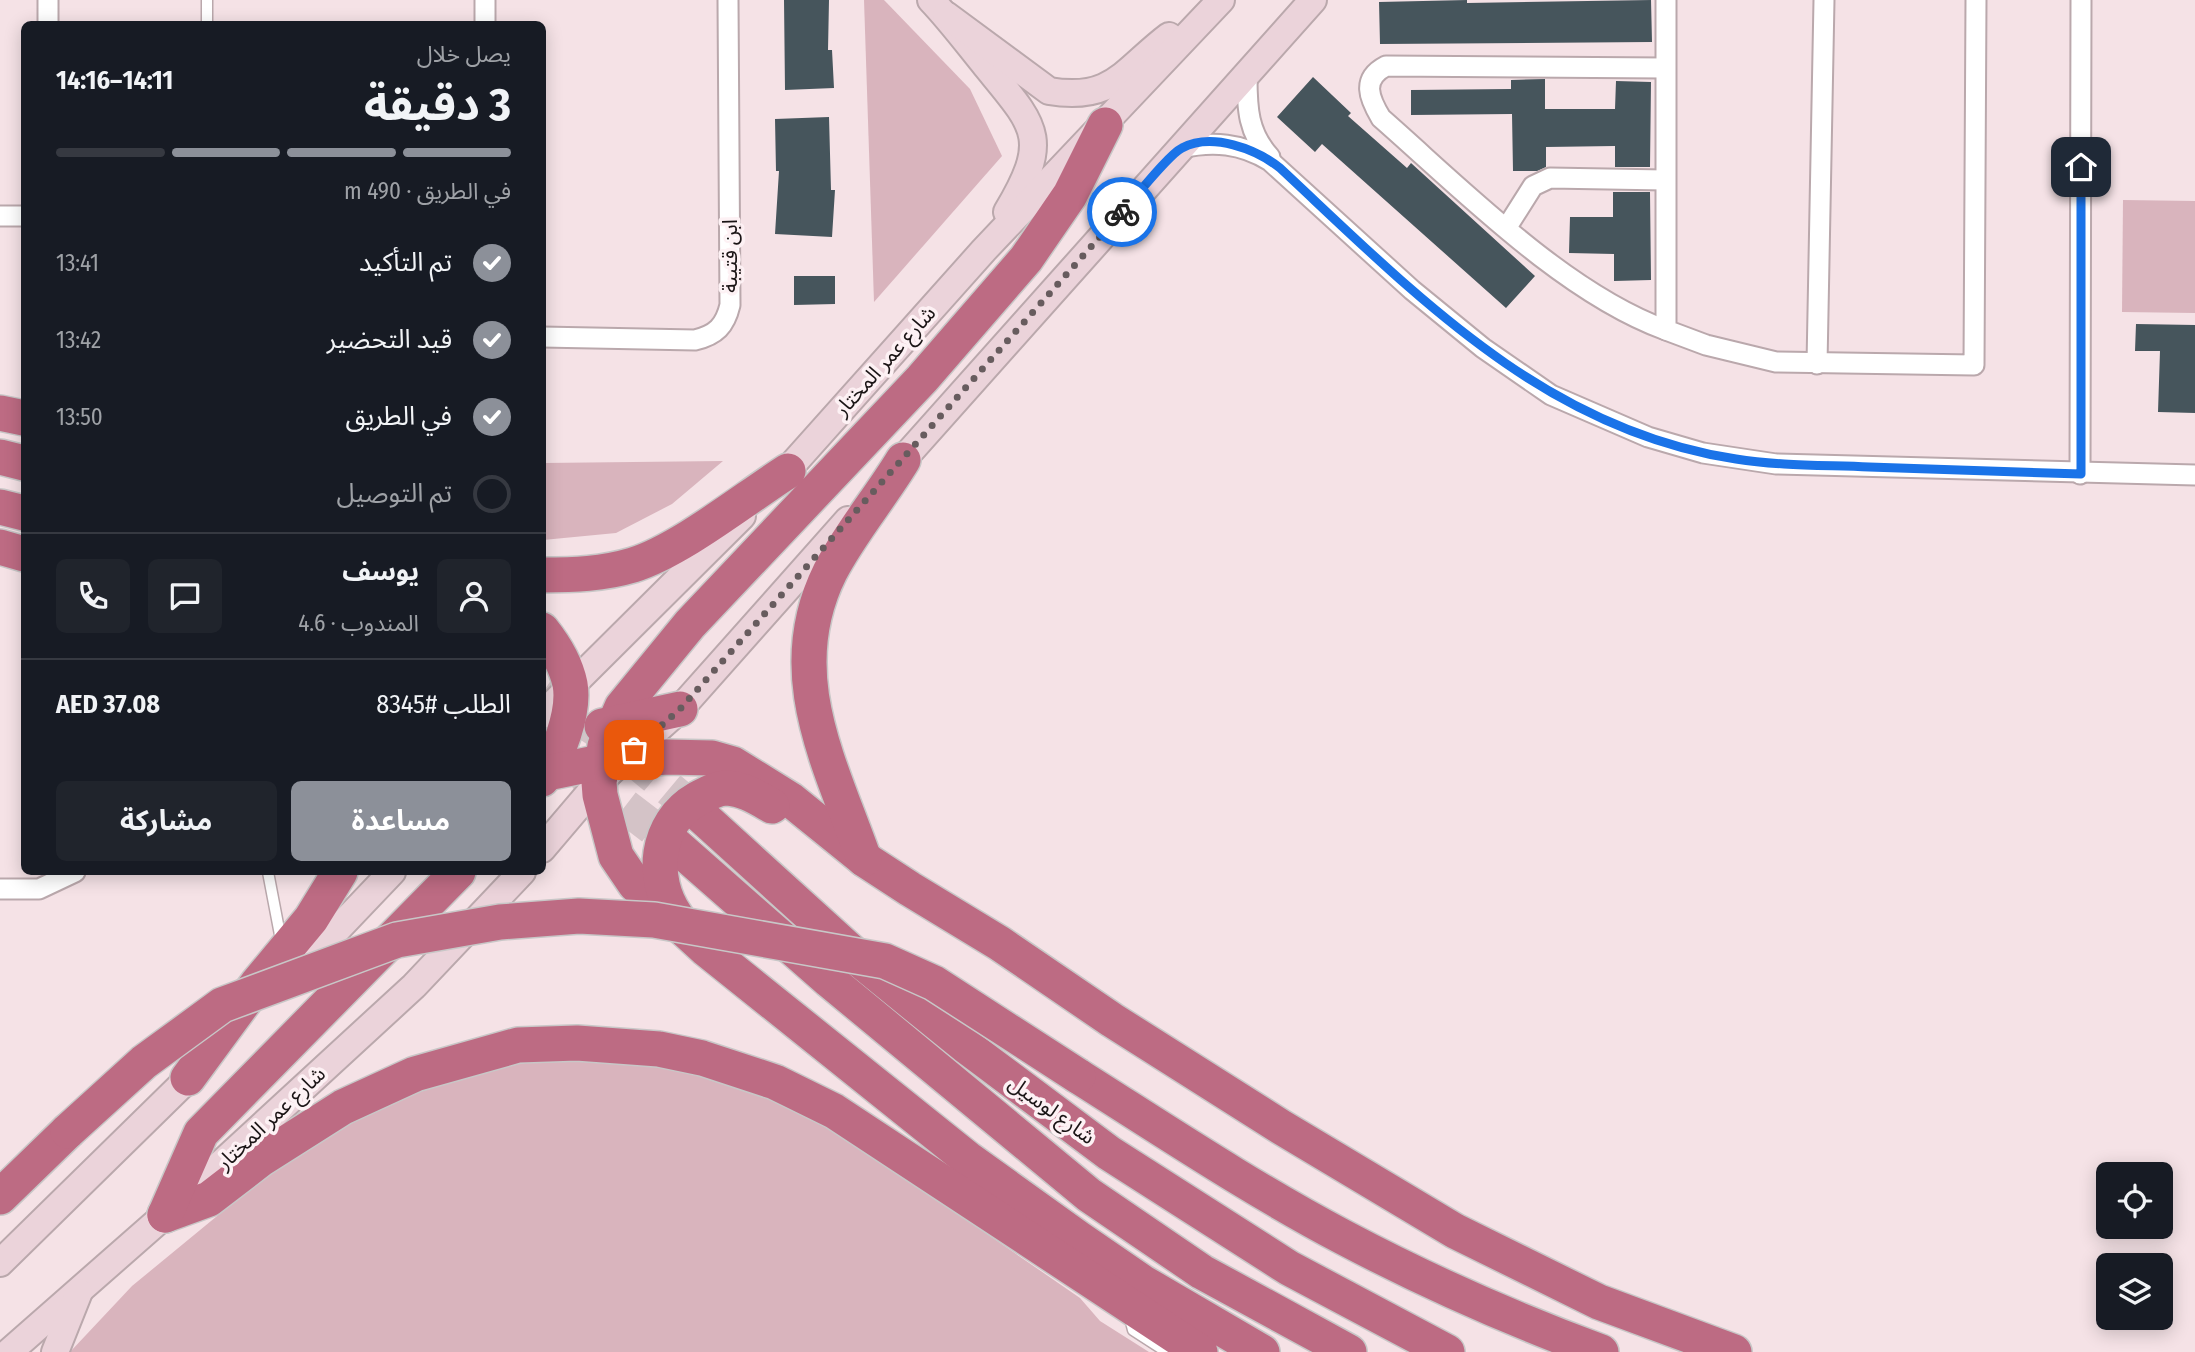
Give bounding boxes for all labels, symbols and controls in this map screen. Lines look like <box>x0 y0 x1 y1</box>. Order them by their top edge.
text: يصل خلال <box>417 40 511 68</box>
text: 14:11–14:16 <box>56 65 173 96</box>
text: 3 دقيقة <box>364 77 511 132</box>
pin <box>2051 137 2111 197</box>
icon: home <box>2062 148 2100 186</box>
text: في الطريق · 490 m <box>344 177 511 205</box>
courier <box>1087 177 1157 247</box>
icon: bike <box>1103 193 1141 231</box>
street label: ابن قتيبة <box>717 219 743 293</box>
icon: check <box>473 244 511 282</box>
text: تم التأكيد <box>359 247 452 278</box>
text: 13:41 <box>56 249 99 277</box>
street label: شارع عمر المختار <box>828 300 943 424</box>
icon: check <box>473 321 511 359</box>
text: قيد التحضير <box>327 324 452 355</box>
text: 13:42 <box>56 326 101 354</box>
icon: check <box>473 398 511 436</box>
text: في الطريق <box>345 401 452 432</box>
text: 13:50 <box>56 403 103 431</box>
text: تم التوصيل <box>336 478 452 509</box>
text: يوسف <box>342 556 419 587</box>
button: phone <box>56 559 130 633</box>
button: chat <box>148 559 222 633</box>
button: person <box>437 559 511 633</box>
text: المندوب · 4.6 <box>298 609 419 637</box>
text: AED 37.08 <box>56 689 160 720</box>
text: الطلب #8345 <box>376 689 511 720</box>
pin <box>604 720 664 780</box>
icon: bag <box>615 731 653 769</box>
button: مشاركة <box>56 781 277 861</box>
button: مساعدة <box>291 781 511 861</box>
street label: شارع عمر المختار <box>210 1061 332 1177</box>
street label: شارع لوسيل <box>1002 1070 1100 1152</box>
map controls <box>2096 1162 2173 1330</box>
button: locate <box>2096 1162 2173 1239</box>
button: layers <box>2096 1253 2173 1330</box>

